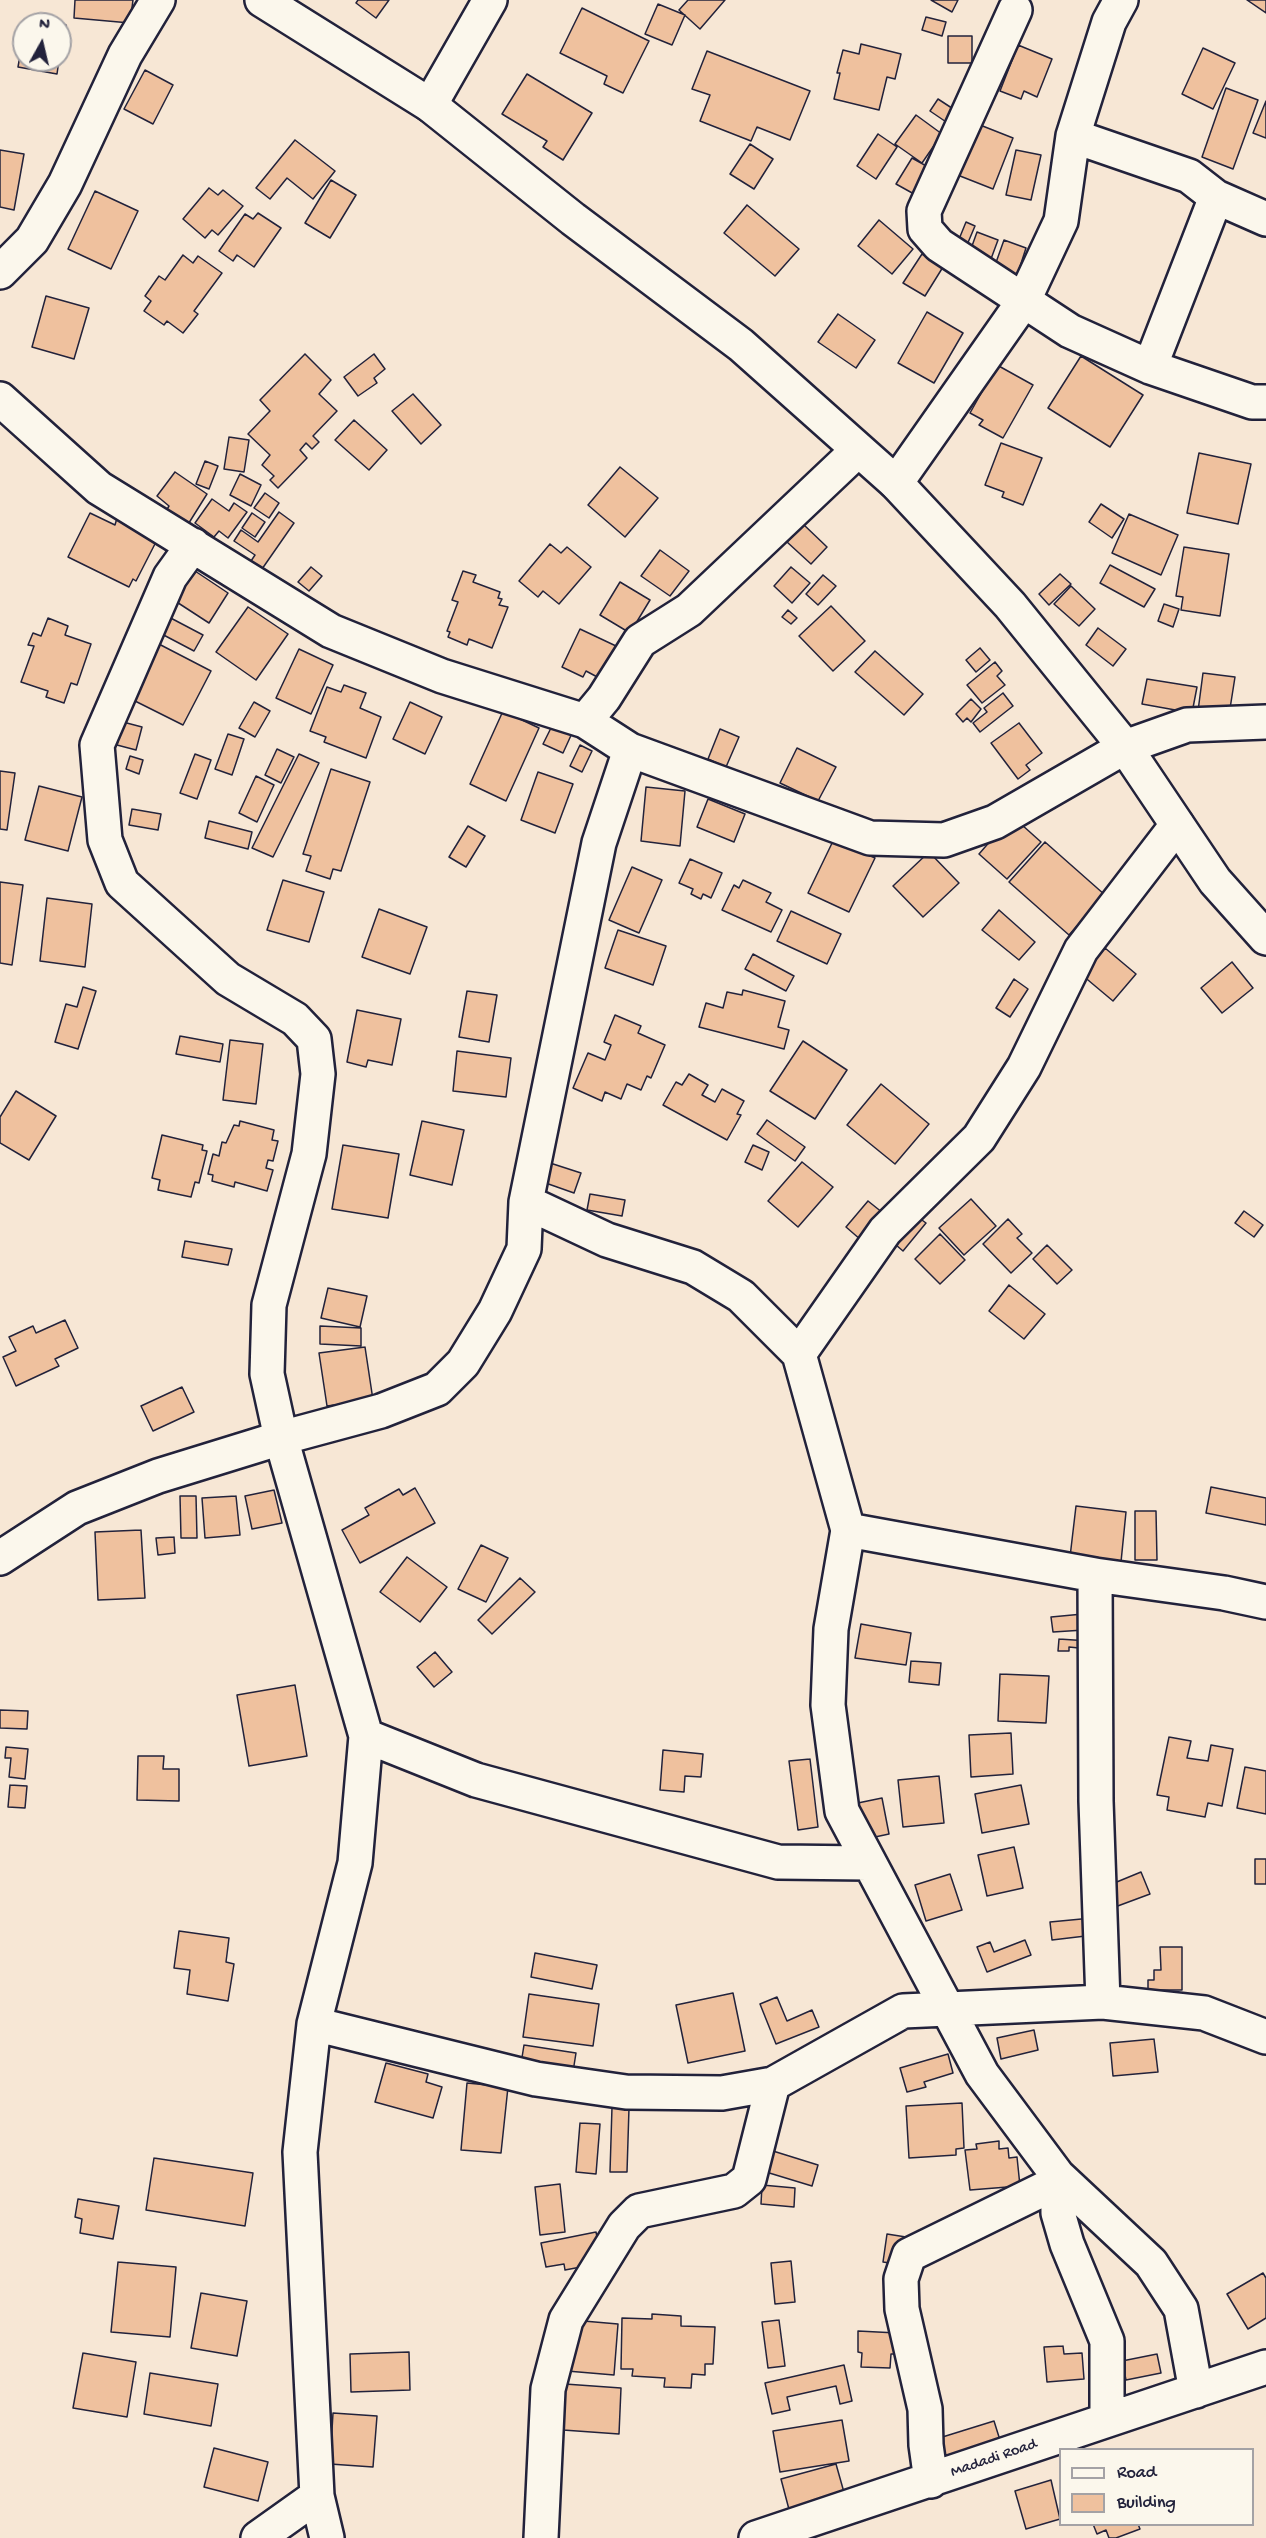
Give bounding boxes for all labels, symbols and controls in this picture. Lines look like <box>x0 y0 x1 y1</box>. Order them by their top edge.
north arrow <box>12 12 72 72</box>
text: N <box>38 16 51 36</box>
street label: Madadi Road <box>948 2435 1040 2483</box>
legend <box>1059 2448 1254 2526</box>
text: Road <box>1117 2463 1156 2484</box>
text: Building <box>1117 2493 1176 2514</box>

